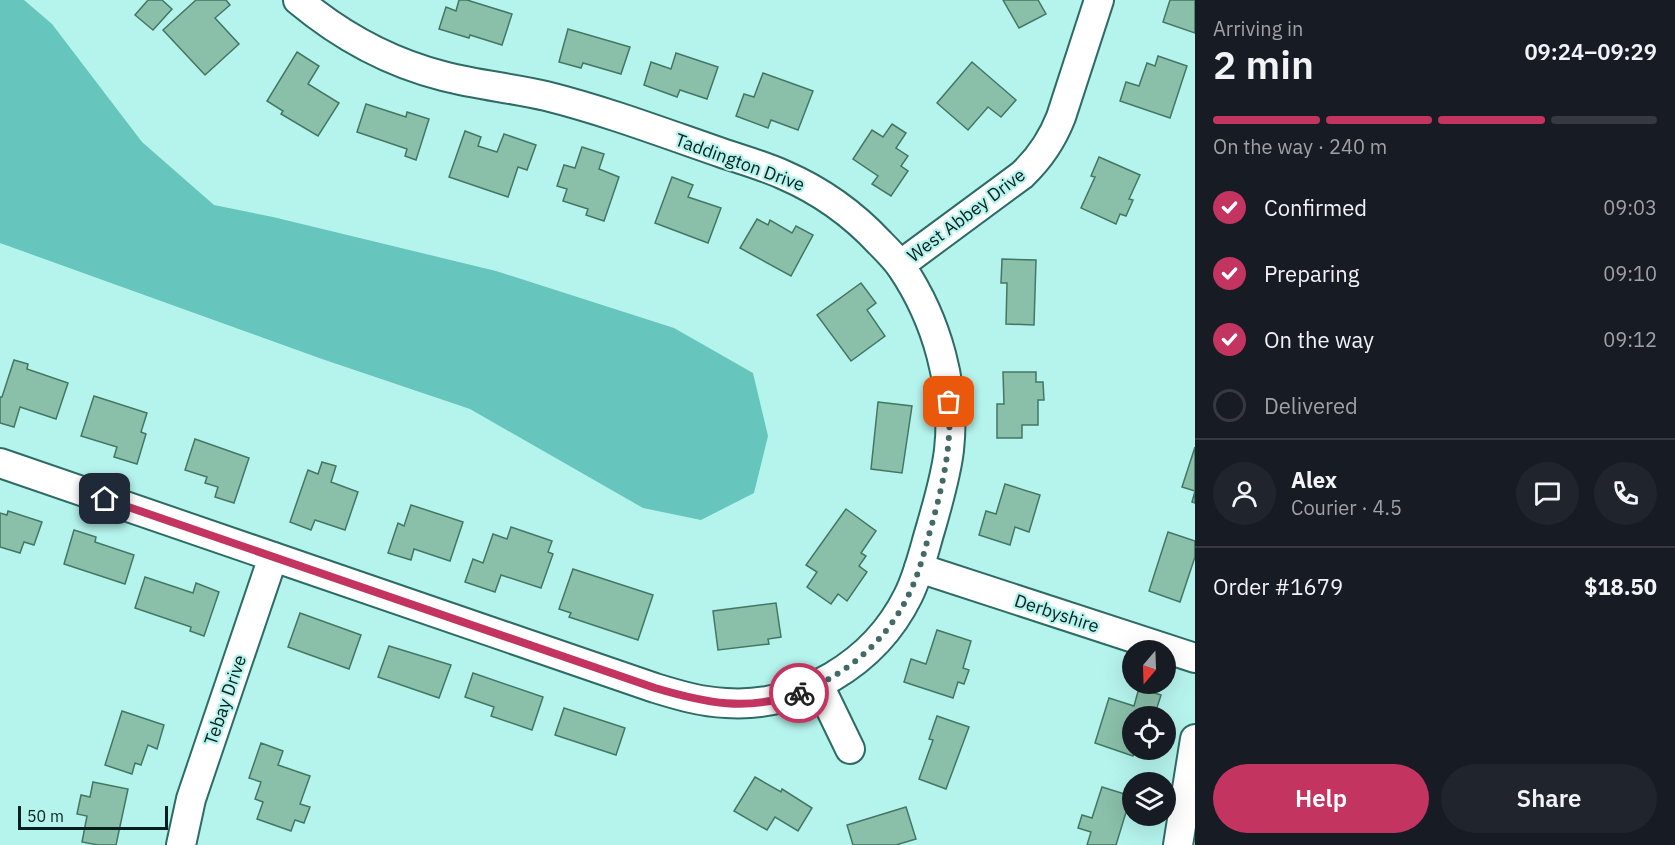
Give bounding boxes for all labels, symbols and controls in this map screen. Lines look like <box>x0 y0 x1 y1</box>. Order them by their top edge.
text: Arriving in <box>1213 15 1303 42</box>
text: 09:24–09:29 <box>1524 37 1657 66</box>
text: 2 min <box>1213 39 1314 90</box>
street label: Taddington Drive <box>672 128 808 196</box>
text: On the way · 240 m <box>1213 133 1387 160</box>
street label: West Abbey Drive <box>902 163 1030 267</box>
icon: check <box>1213 191 1246 224</box>
text: Confirmed <box>1264 193 1367 222</box>
text: 09:03 <box>1603 194 1657 221</box>
icon: check <box>1213 257 1246 290</box>
text: Preparing <box>1264 259 1359 288</box>
text: 09:10 <box>1603 260 1657 287</box>
icon: check <box>1213 323 1246 356</box>
text: On the way <box>1264 325 1374 354</box>
text: 09:12 <box>1603 326 1657 353</box>
pin <box>923 376 974 427</box>
icon: bag <box>932 385 965 418</box>
text: Delivered <box>1264 391 1358 420</box>
button: person <box>1213 462 1276 525</box>
button: chat <box>1516 462 1579 525</box>
button: phone <box>1594 462 1657 525</box>
text: Alex <box>1291 465 1337 494</box>
pin <box>79 473 130 524</box>
icon: home <box>88 482 121 515</box>
text: Courier · 4.5 <box>1291 494 1402 521</box>
text: Order #1679 <box>1213 572 1343 601</box>
text: $18.50 <box>1584 572 1657 601</box>
street label: Derbyshire <box>1012 589 1102 638</box>
north arrow <box>1122 640 1176 694</box>
map controls <box>1122 640 1176 826</box>
street label: Tebay Drive <box>199 652 251 748</box>
courier <box>769 663 829 723</box>
icon: bike <box>783 677 816 710</box>
button: locate <box>1122 706 1176 760</box>
button: Help <box>1213 764 1429 833</box>
button: Share <box>1441 764 1657 833</box>
button: layers <box>1122 772 1176 826</box>
scale bar <box>18 803 168 830</box>
text: 50 m <box>27 806 64 826</box>

